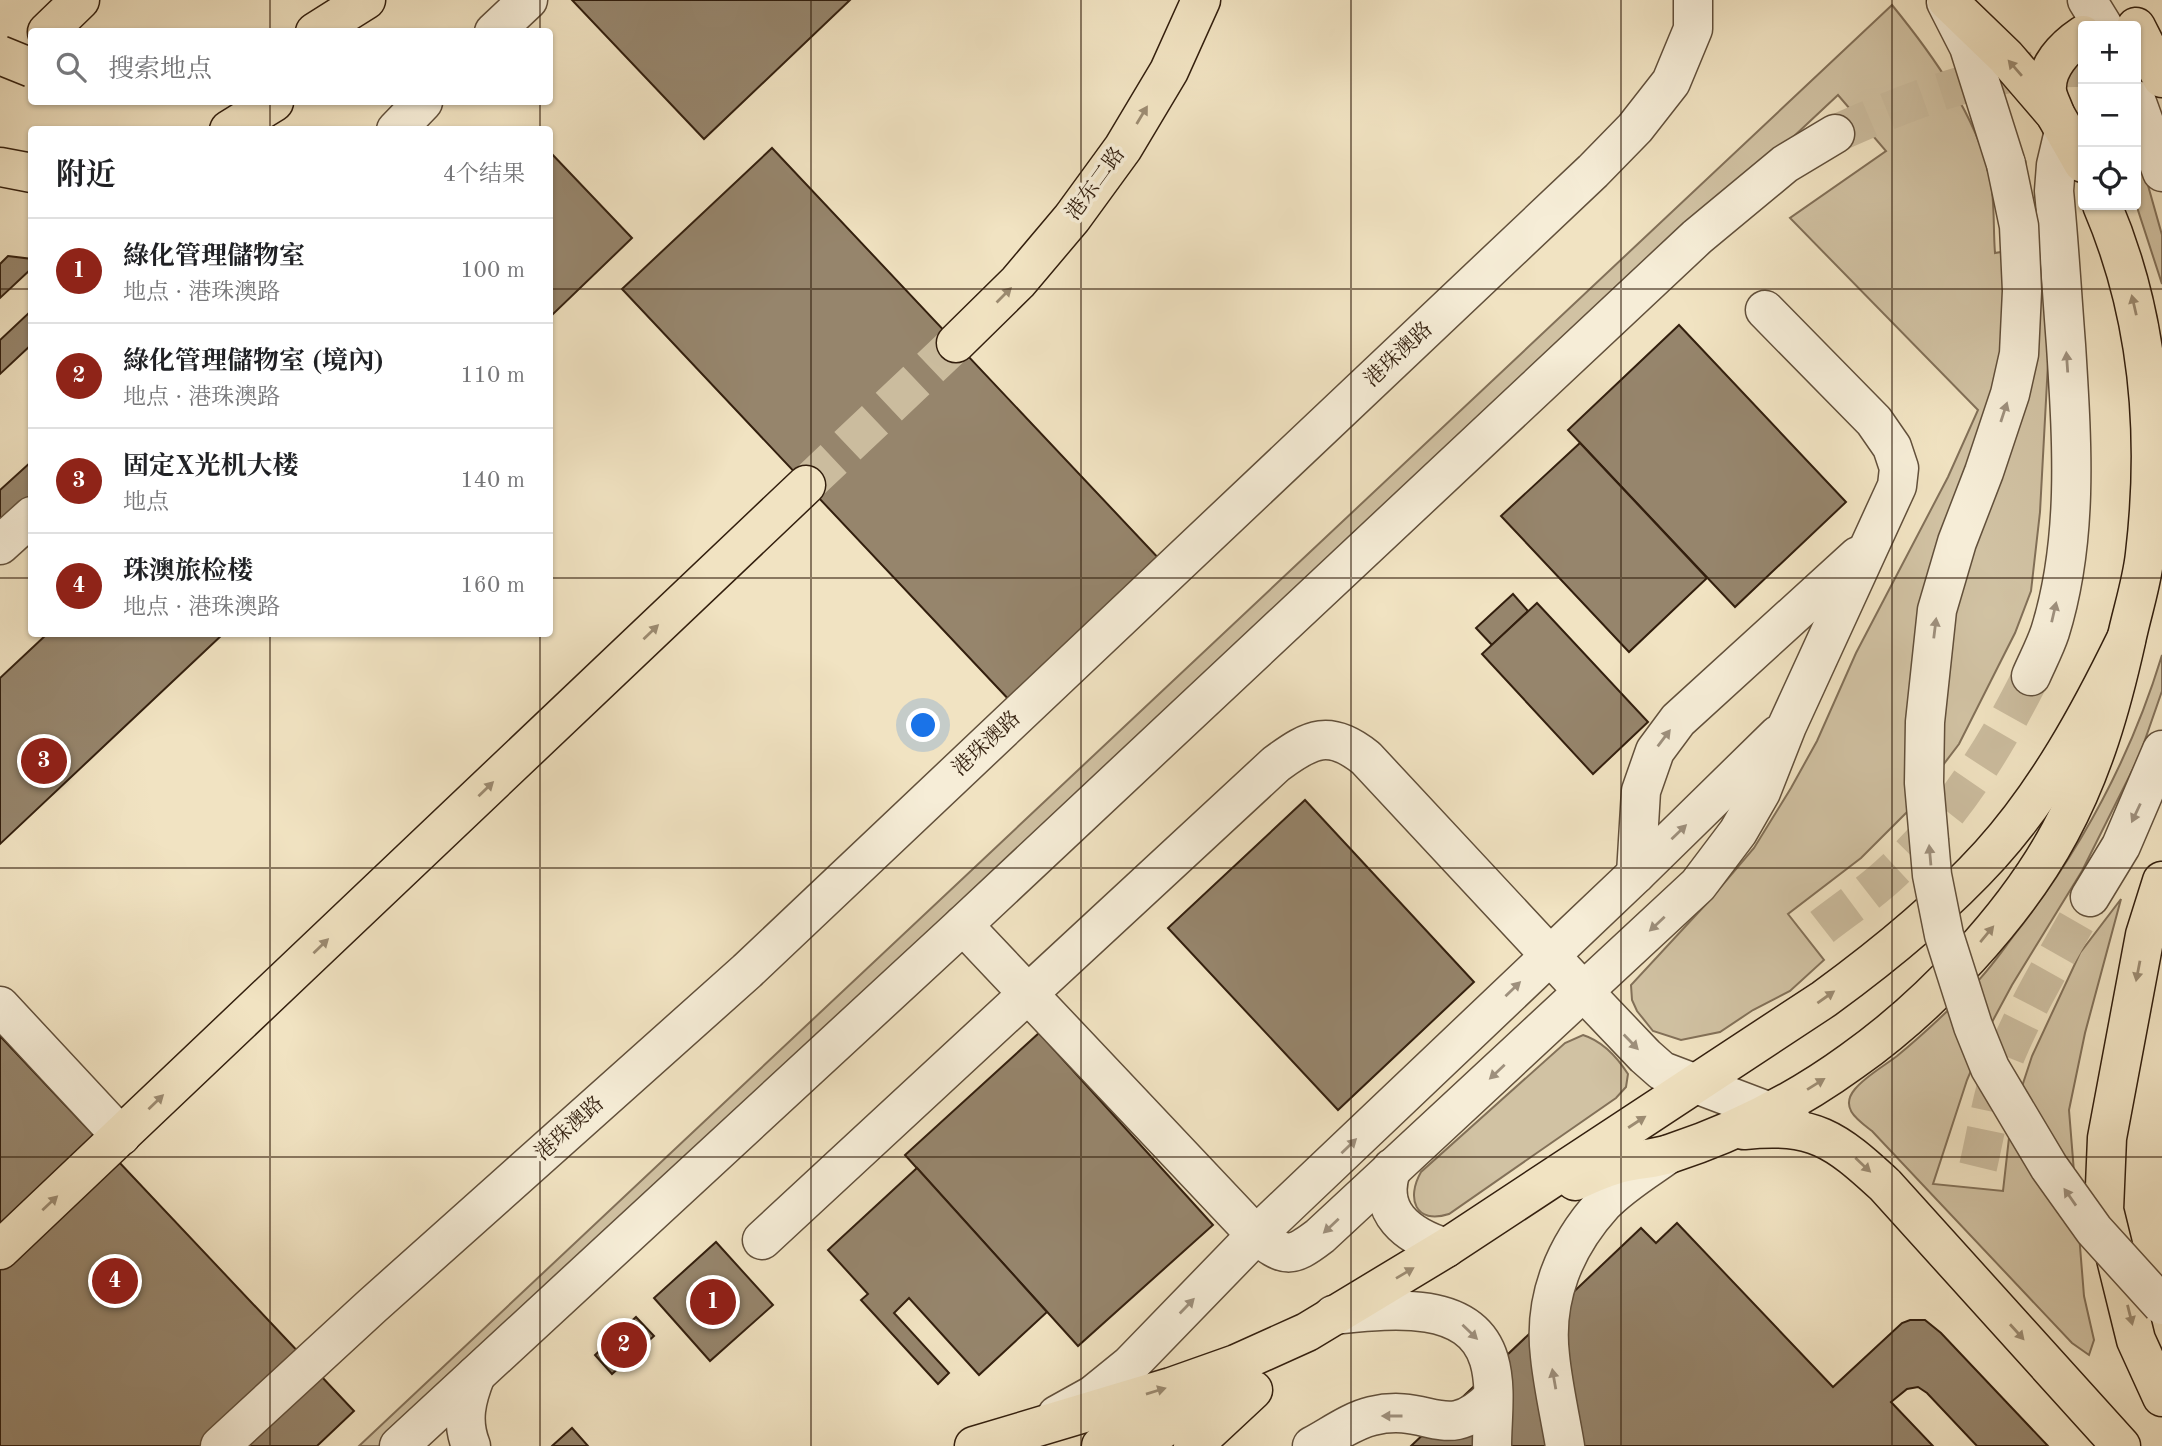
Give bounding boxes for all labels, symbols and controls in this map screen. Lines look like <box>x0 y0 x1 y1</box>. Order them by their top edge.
map controls <box>2078 21 2141 210</box>
button: + <box>2078 21 2141 84</box>
search box <box>28 28 553 105</box>
icon: search <box>52 48 90 86</box>
text: 搜索地点 <box>108 57 212 83</box>
one-way arrow <box>2008 60 2023 77</box>
button: − <box>2078 84 2141 147</box>
one-way arrow <box>1136 106 1149 125</box>
street label: 港东二路 <box>1061 143 1129 224</box>
button: locate <box>2078 147 2141 210</box>
text: 附近 <box>56 161 116 191</box>
text: 4个结果 <box>443 163 525 186</box>
text: 綠化管理儲物室 <box>123 244 305 270</box>
text: 1 <box>72 259 86 282</box>
text: 100 m <box>460 259 525 282</box>
text: 地点 · 港珠澳路 <box>123 281 280 304</box>
one-way arrow <box>996 287 1013 304</box>
one-way arrow <box>2128 294 2139 316</box>
street label: 港珠澳路 <box>1360 317 1437 391</box>
text: 綠化管理儲物室 (境內) <box>123 349 384 375</box>
one-way arrow <box>2061 351 2072 373</box>
text: 2 <box>72 364 86 387</box>
text: 110 m <box>460 364 525 387</box>
text: 地点 · 港珠澳路 <box>123 386 280 409</box>
one-way arrow <box>1999 401 2010 422</box>
text: 固定X光机大楼 <box>123 454 299 480</box>
text: 3 <box>72 469 86 492</box>
text: 140 m <box>460 469 525 492</box>
text: 地点 <box>123 491 169 514</box>
text: 珠澳旅检楼 <box>123 559 253 585</box>
text: 4 <box>72 574 86 597</box>
text: 160 m <box>460 574 525 597</box>
text: 地点 · 港珠澳路 <box>123 596 280 619</box>
one-way arrow <box>2049 601 2060 623</box>
one-way arrow <box>1929 617 1940 639</box>
one-way arrow <box>642 625 659 641</box>
street label: 港珠澳路 <box>948 706 1025 780</box>
your location <box>906 708 940 742</box>
one-way arrow <box>1657 729 1671 747</box>
pin: 3 <box>21 735 67 787</box>
one-way arrow <box>477 781 495 797</box>
one-way arrow <box>2130 803 2142 823</box>
one-way arrow <box>1670 824 1687 841</box>
one-way arrow <box>1924 843 1935 865</box>
one-way arrow <box>1649 915 1666 931</box>
one-way arrow <box>1979 926 1994 943</box>
one-way arrow <box>312 938 329 954</box>
one-way arrow <box>2132 960 2143 982</box>
one-way arrow <box>1505 981 1522 997</box>
one-way arrow <box>1817 990 1835 1004</box>
one-way arrow <box>1622 1033 1639 1050</box>
one-way arrow <box>1489 1063 1506 1079</box>
one-way arrow <box>1807 1077 1826 1090</box>
street label: 港珠澳路 <box>530 1092 608 1165</box>
one-way arrow <box>147 1095 164 1111</box>
one-way arrow <box>1627 1116 1646 1129</box>
one-way arrow <box>1340 1139 1357 1155</box>
one-way arrow <box>1854 1157 1872 1173</box>
one-way arrow <box>2064 1188 2078 1206</box>
one-way arrow <box>41 1196 58 1212</box>
one-way arrow <box>1322 1218 1339 1235</box>
pin: 4 <box>92 1255 138 1307</box>
one-way arrow <box>1395 1267 1414 1279</box>
pin: 1 <box>690 1276 736 1328</box>
one-way arrow <box>1179 1298 1195 1315</box>
one-way arrow <box>2125 1304 2136 1326</box>
pin: 2 <box>601 1319 647 1371</box>
one-way arrow <box>2009 1323 2025 1340</box>
one-way arrow <box>1461 1324 1478 1340</box>
one-way arrow <box>1548 1368 1559 1390</box>
one-way arrow <box>1146 1386 1167 1396</box>
one-way arrow <box>1381 1410 1403 1422</box>

